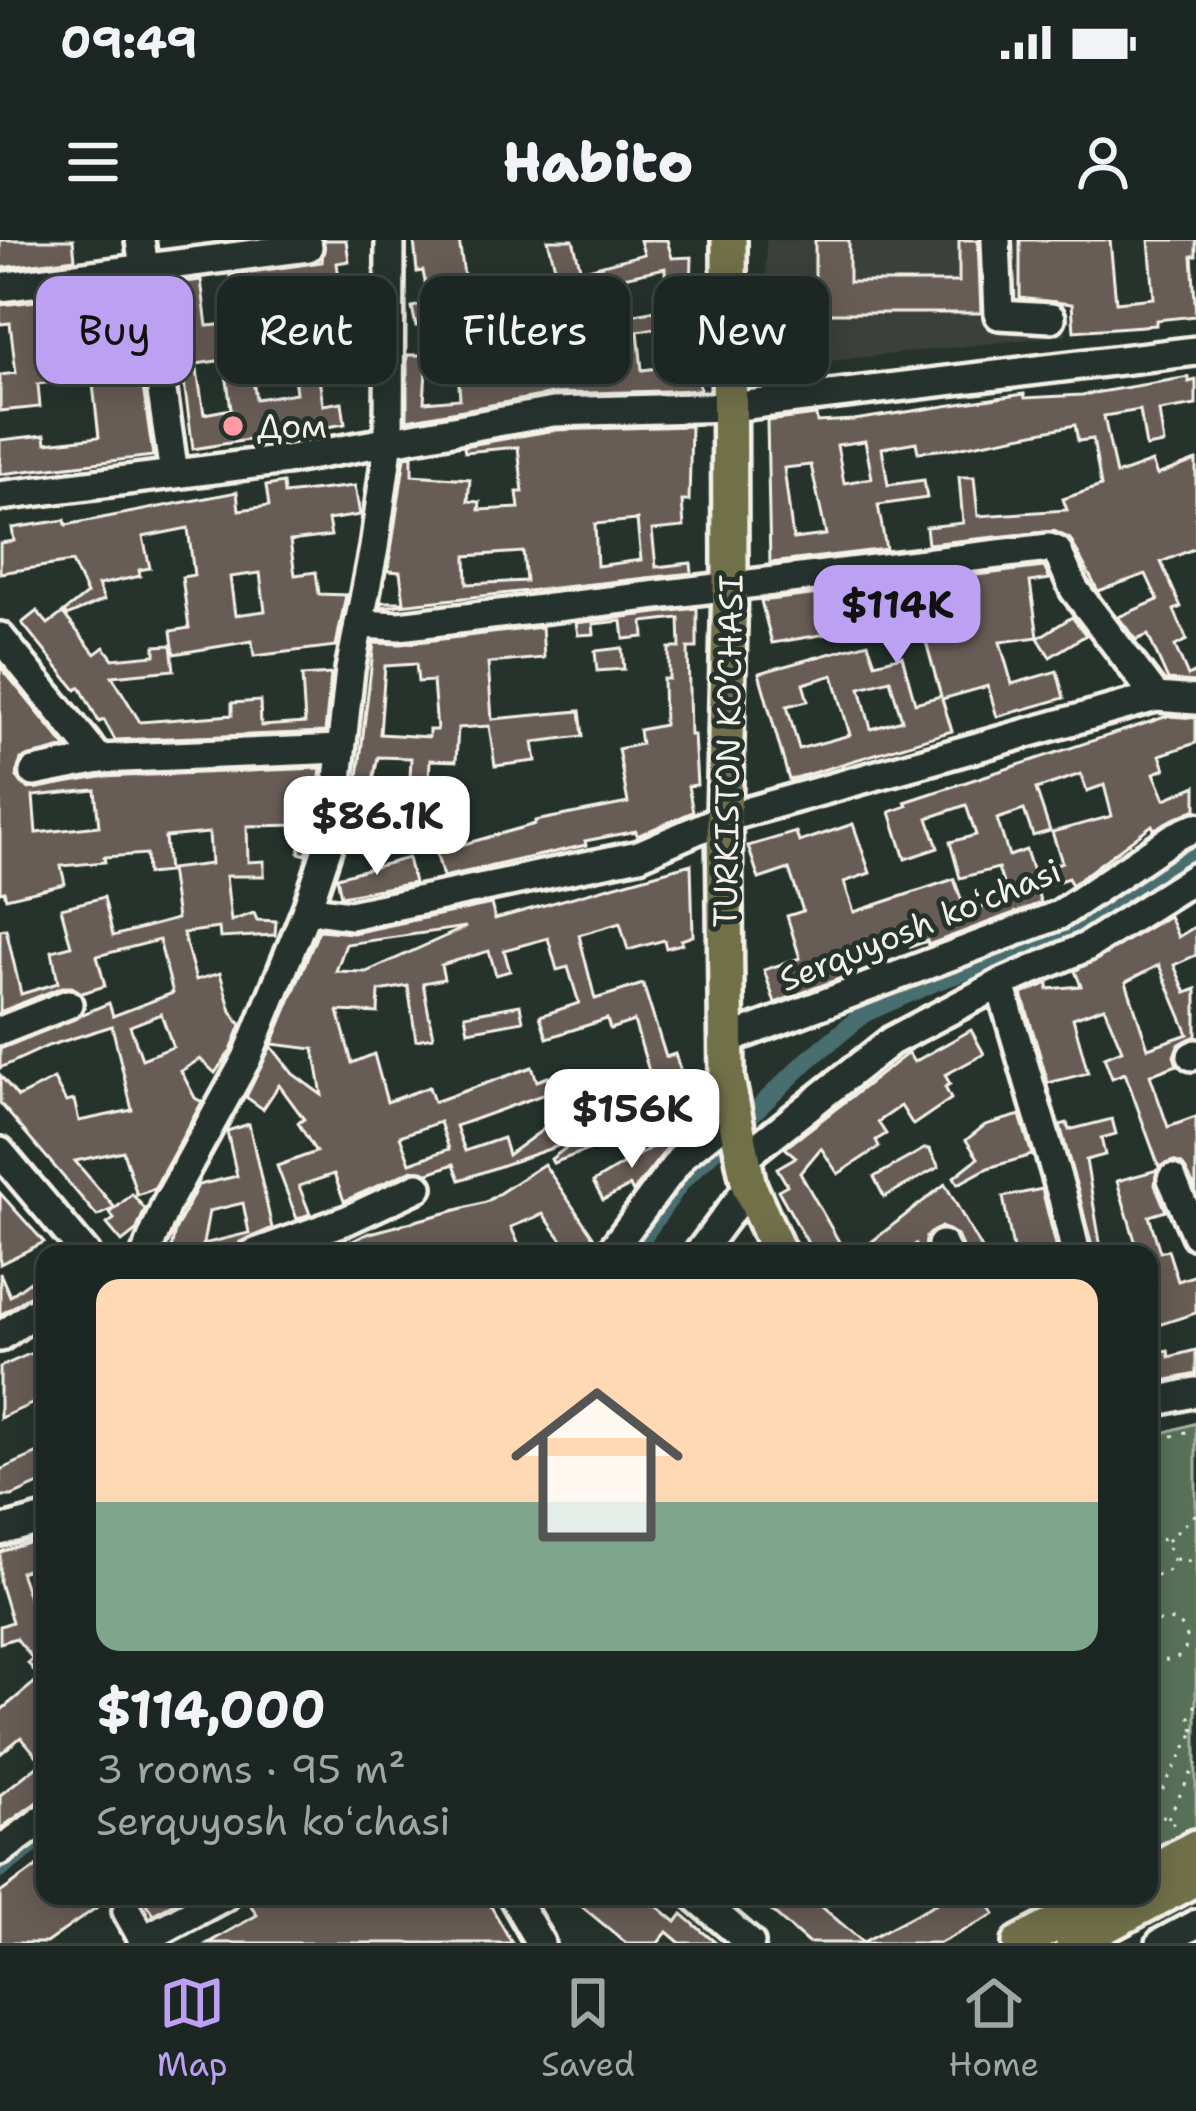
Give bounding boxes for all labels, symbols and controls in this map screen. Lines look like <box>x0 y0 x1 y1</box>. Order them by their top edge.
text: 09:49 <box>60 12 197 72</box>
text: Habito <box>503 126 693 198</box>
icon: menu <box>60 129 126 195</box>
icon: person <box>1070 129 1136 195</box>
chip: Buy <box>36 276 193 384</box>
chip: Rent <box>217 276 396 384</box>
chip: Filters <box>420 276 630 384</box>
chip: New <box>654 276 829 384</box>
place label: Дом <box>257 404 327 449</box>
marker: Дом <box>220 413 246 439</box>
pin: $114K <box>813 565 981 667</box>
street label: TURKISTON KO’CHASI <box>702 574 754 928</box>
text: $114K <box>840 578 954 630</box>
pin: $86.1K <box>279 776 475 878</box>
text: $86.1K <box>311 789 443 841</box>
street label: Serquyosh koʻchasi <box>772 848 1068 1002</box>
pin: $156K <box>548 1069 716 1171</box>
text: $156K <box>571 1082 693 1134</box>
icon: home <box>489 1357 705 1573</box>
text: $114,000 <box>96 1675 326 1743</box>
text: 3 rooms · 95 m² <box>96 1743 406 1795</box>
text: Serquyosh koʻchasi <box>96 1795 451 1847</box>
tab: Map <box>157 1970 228 2087</box>
tab: Saved <box>541 1970 635 2087</box>
tab: Home <box>948 1970 1039 2087</box>

